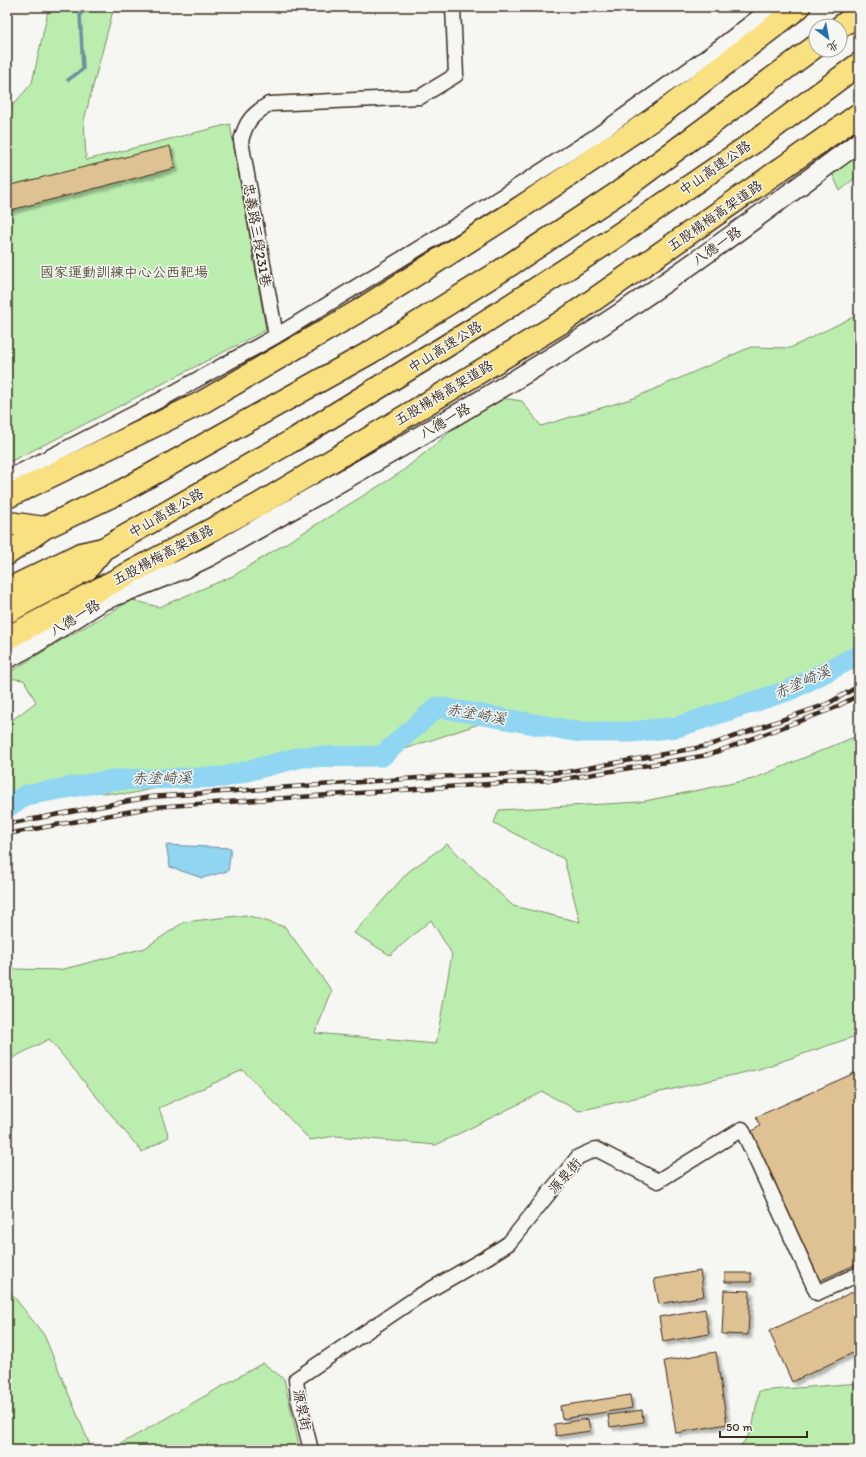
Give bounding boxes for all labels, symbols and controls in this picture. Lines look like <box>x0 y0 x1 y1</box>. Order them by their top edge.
north arrow <box>808 18 848 58</box>
text: 北 <box>825 38 841 54</box>
street label: 中山高速公路 <box>676 137 754 199</box>
street label: 五股楊梅高架道路 <box>664 177 766 255</box>
street label: 忠義路三段231巷 <box>239 182 275 289</box>
street label: 八德一路 <box>689 223 745 269</box>
park label: 國家運動訓練中心公西靶場 <box>40 264 208 281</box>
street label: 中山高速公路 <box>405 318 485 376</box>
street label: 五股楊梅高架道路 <box>392 357 496 429</box>
street label: 八德一路 <box>417 400 473 442</box>
street label: 中山高速公路 <box>125 485 207 541</box>
street label: 五股楊梅高架道路 <box>110 521 216 589</box>
street label: 八德一路 <box>47 596 103 640</box>
water label: 赤塗崎溪 <box>771 661 834 702</box>
water label: 赤塗崎溪 <box>445 700 508 728</box>
water label: 赤塗崎溪 <box>132 768 193 788</box>
street label: 源泉街 <box>545 1155 585 1197</box>
street label: 源泉街 <box>289 1388 315 1432</box>
scale bar <box>720 1413 807 1439</box>
text: 50 m <box>726 1420 752 1434</box>

